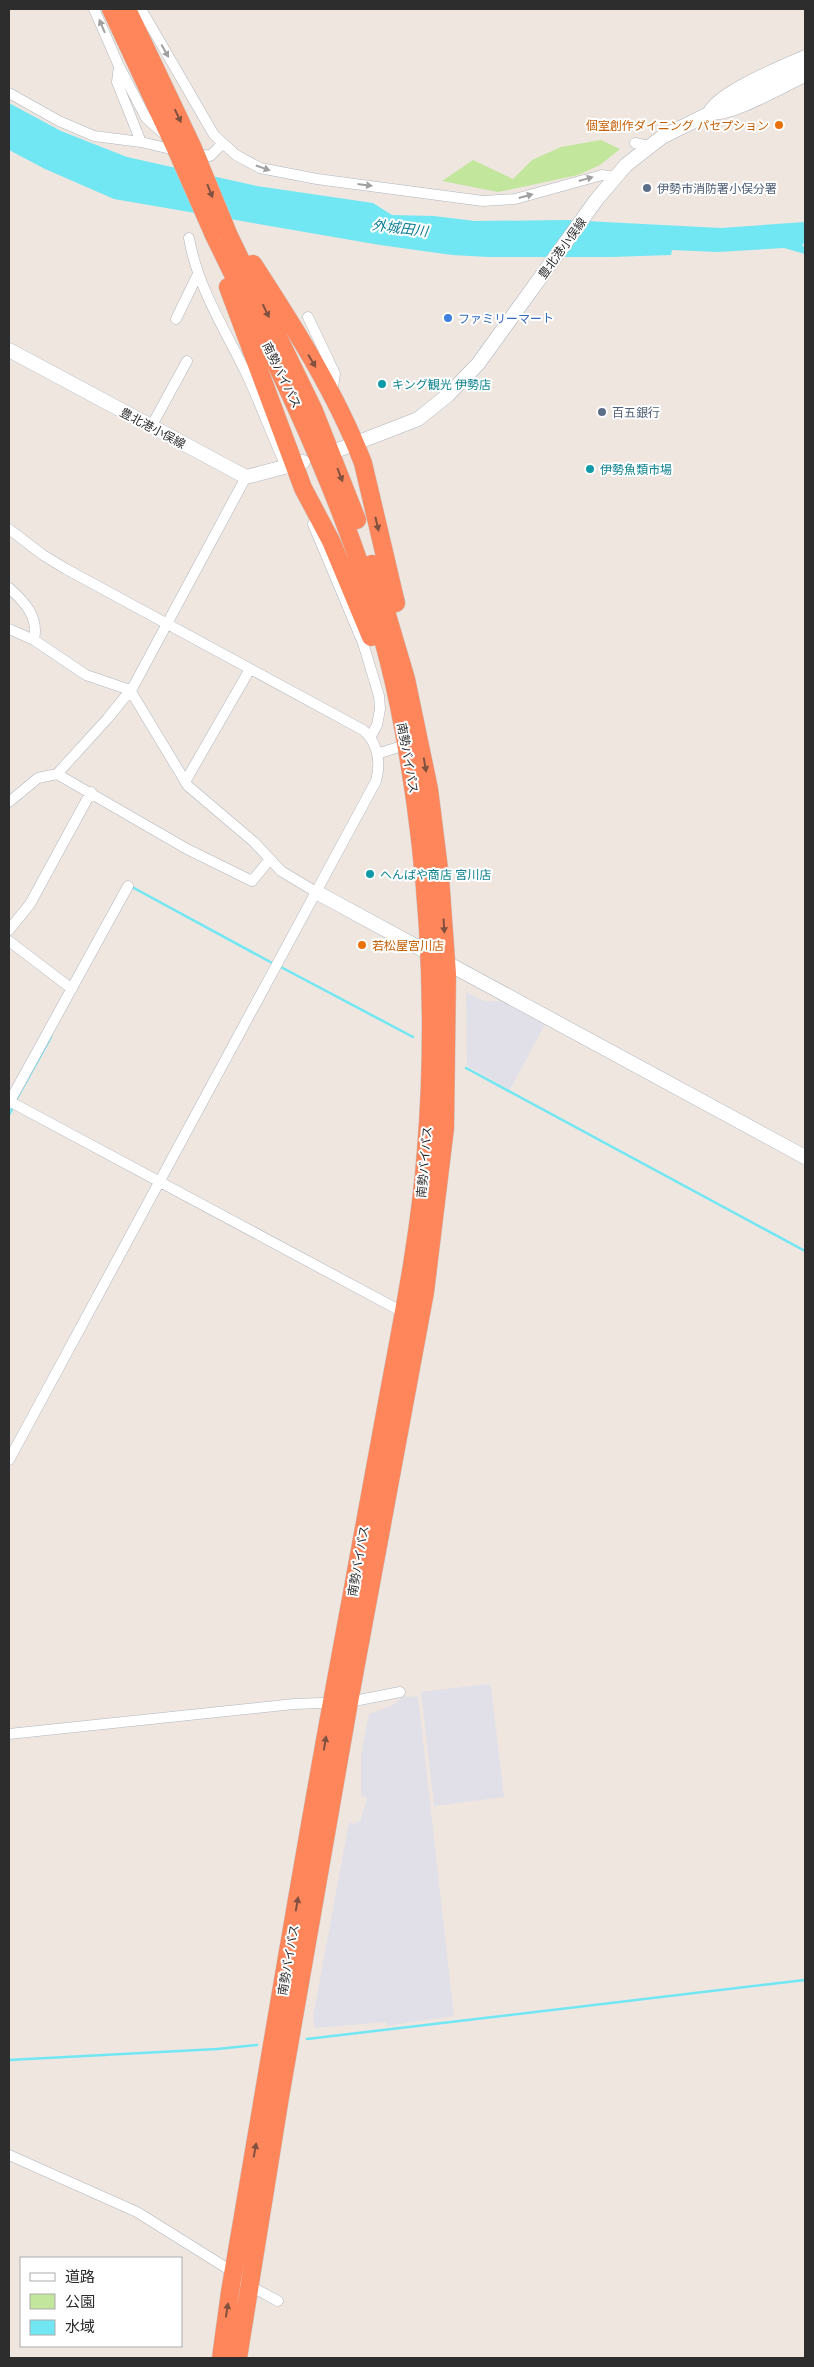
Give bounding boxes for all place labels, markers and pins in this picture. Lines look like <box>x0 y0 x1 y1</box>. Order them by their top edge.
place label: 個室創作ダイニング パセプション <box>586 118 769 133</box>
marker: 個室創作ダイニング パセプション <box>773 119 785 131</box>
place label: 伊勢市消防署小俣分署 <box>657 181 777 196</box>
marker: 伊勢市消防署小俣分署 <box>641 182 653 194</box>
place label: ファミリーマート <box>458 311 554 326</box>
marker: ファミリーマート <box>442 312 454 324</box>
place label: キング観光 伊勢店 <box>392 377 491 392</box>
marker: キング観光 伊勢店 <box>376 378 388 390</box>
place label: 百五銀行 <box>612 405 660 420</box>
marker: 百五銀行 <box>596 406 608 418</box>
place label: 伊勢魚類市場 <box>600 462 672 477</box>
marker: 伊勢魚類市場 <box>584 463 596 475</box>
place label: へんばや商店 宮川店 <box>380 867 491 882</box>
marker: へんばや商店 宮川店 <box>364 868 376 880</box>
place label: 若松屋宮川店 <box>372 938 444 953</box>
marker: 若松屋宮川店 <box>356 939 368 951</box>

